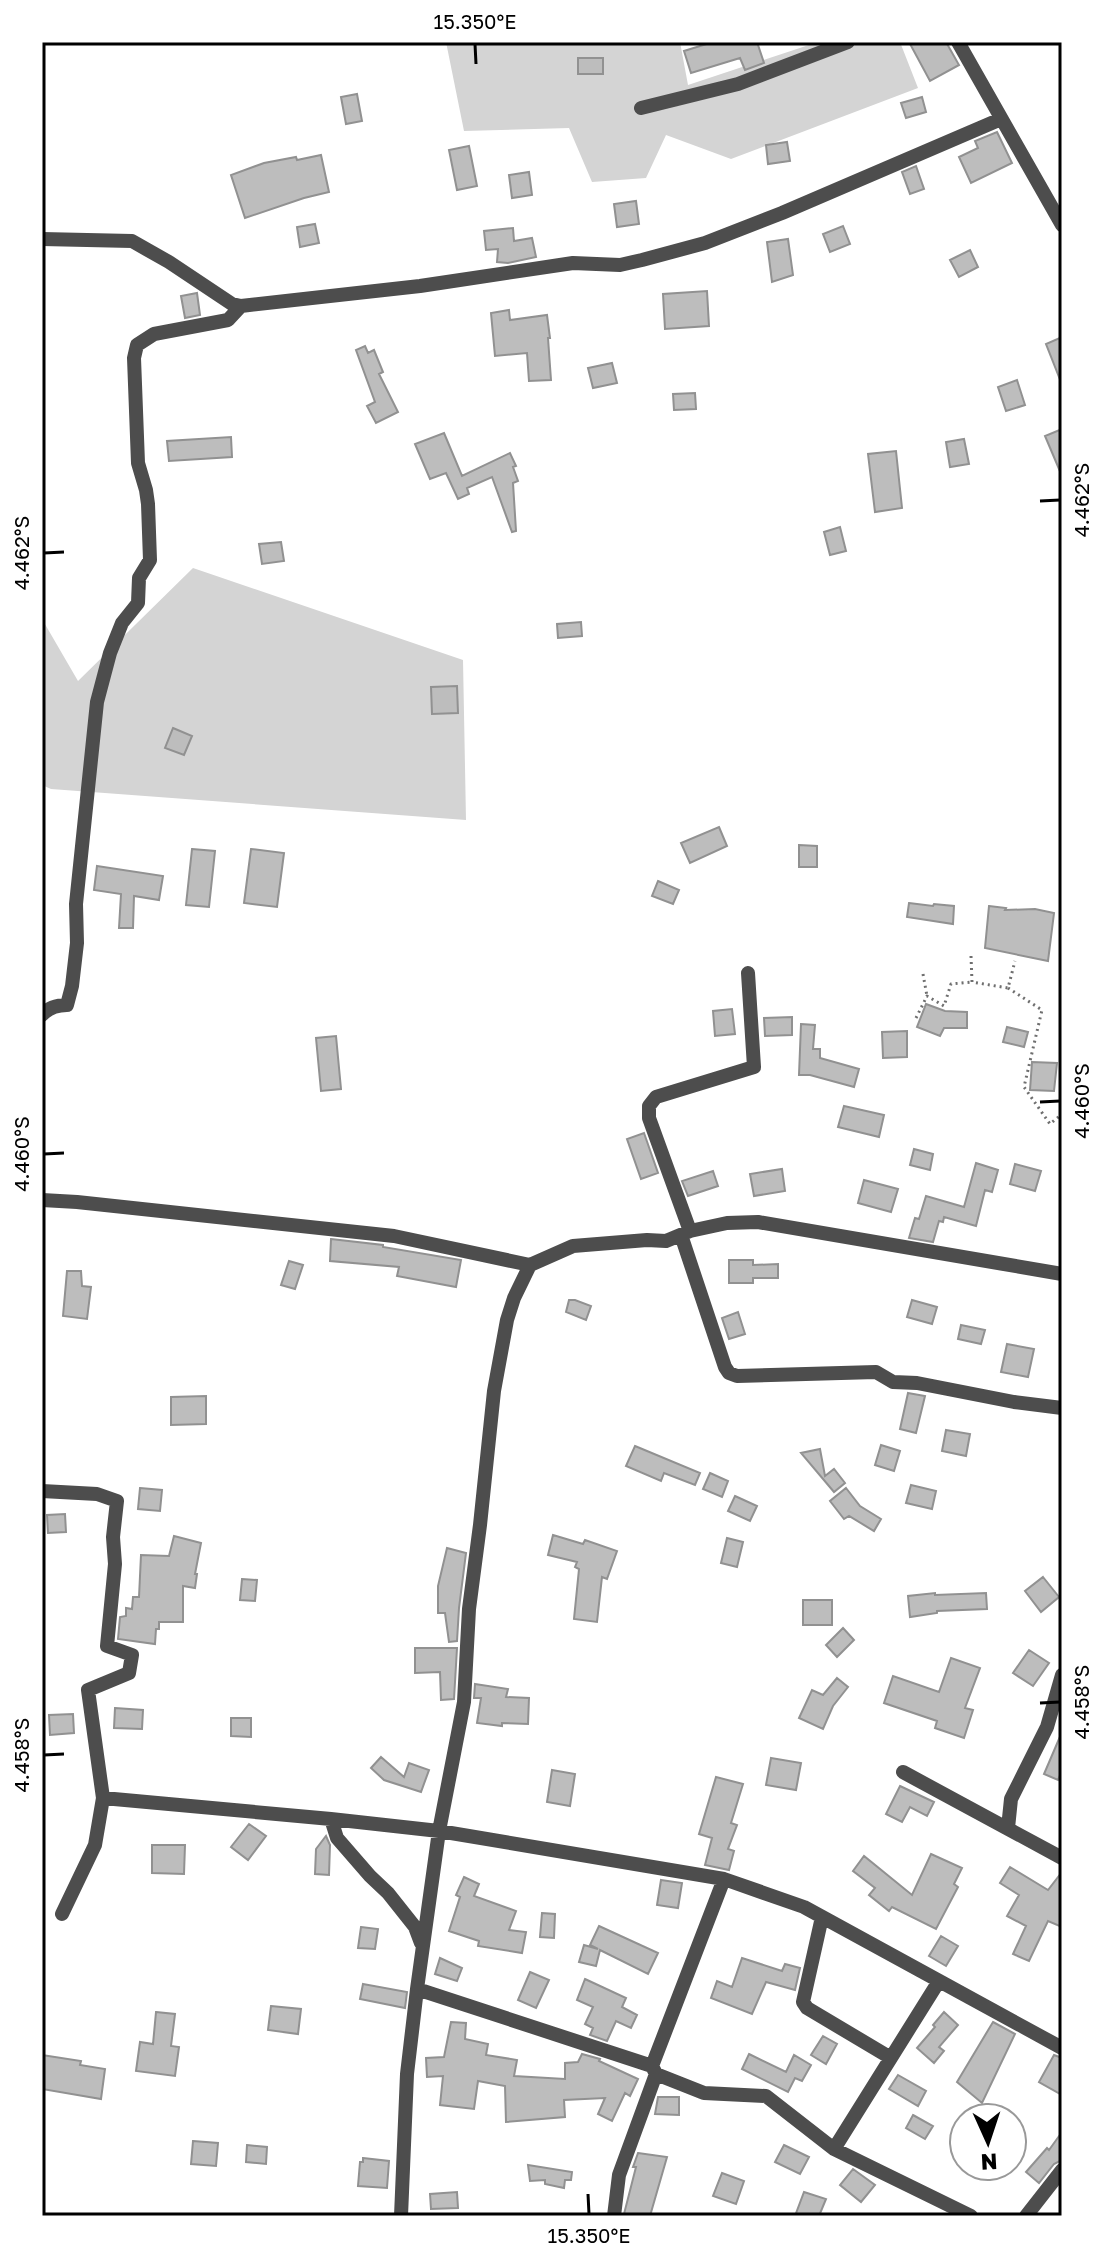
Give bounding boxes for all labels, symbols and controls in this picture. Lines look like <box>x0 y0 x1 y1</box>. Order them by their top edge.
text: 15.350°E <box>434 9 517 33</box>
text: 4.462°S <box>1069 463 1093 537</box>
text: 4.462°S <box>9 516 33 590</box>
text: 4.460°S <box>1069 1063 1093 1139</box>
text: 4.460°S <box>9 1116 33 1192</box>
text: 4.458°S <box>1069 1665 1093 1739</box>
text: 4.458°S <box>9 1718 33 1792</box>
north arrow <box>948 2102 1028 2182</box>
text: N <box>980 2149 998 2176</box>
text: 15.350°E <box>548 2223 631 2247</box>

